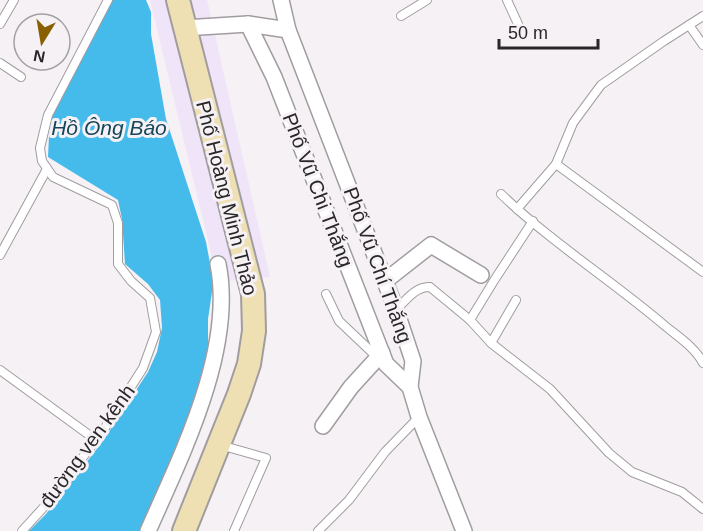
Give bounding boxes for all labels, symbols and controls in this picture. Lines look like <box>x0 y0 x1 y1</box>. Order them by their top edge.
north arrow <box>12 12 72 72</box>
scale bar <box>499 12 598 50</box>
text: 50 m <box>508 23 548 43</box>
text: N <box>32 47 47 66</box>
street label: Phố Hoàng Minh Thảo <box>192 98 262 298</box>
street label: Phố Vũ Chi Thắng <box>279 110 357 270</box>
water label: Hồ Ông Báo <box>51 116 167 139</box>
street label: Phố Vũ Chí Thắng <box>340 184 416 346</box>
street label: đường ven kênh <box>35 380 139 512</box>

